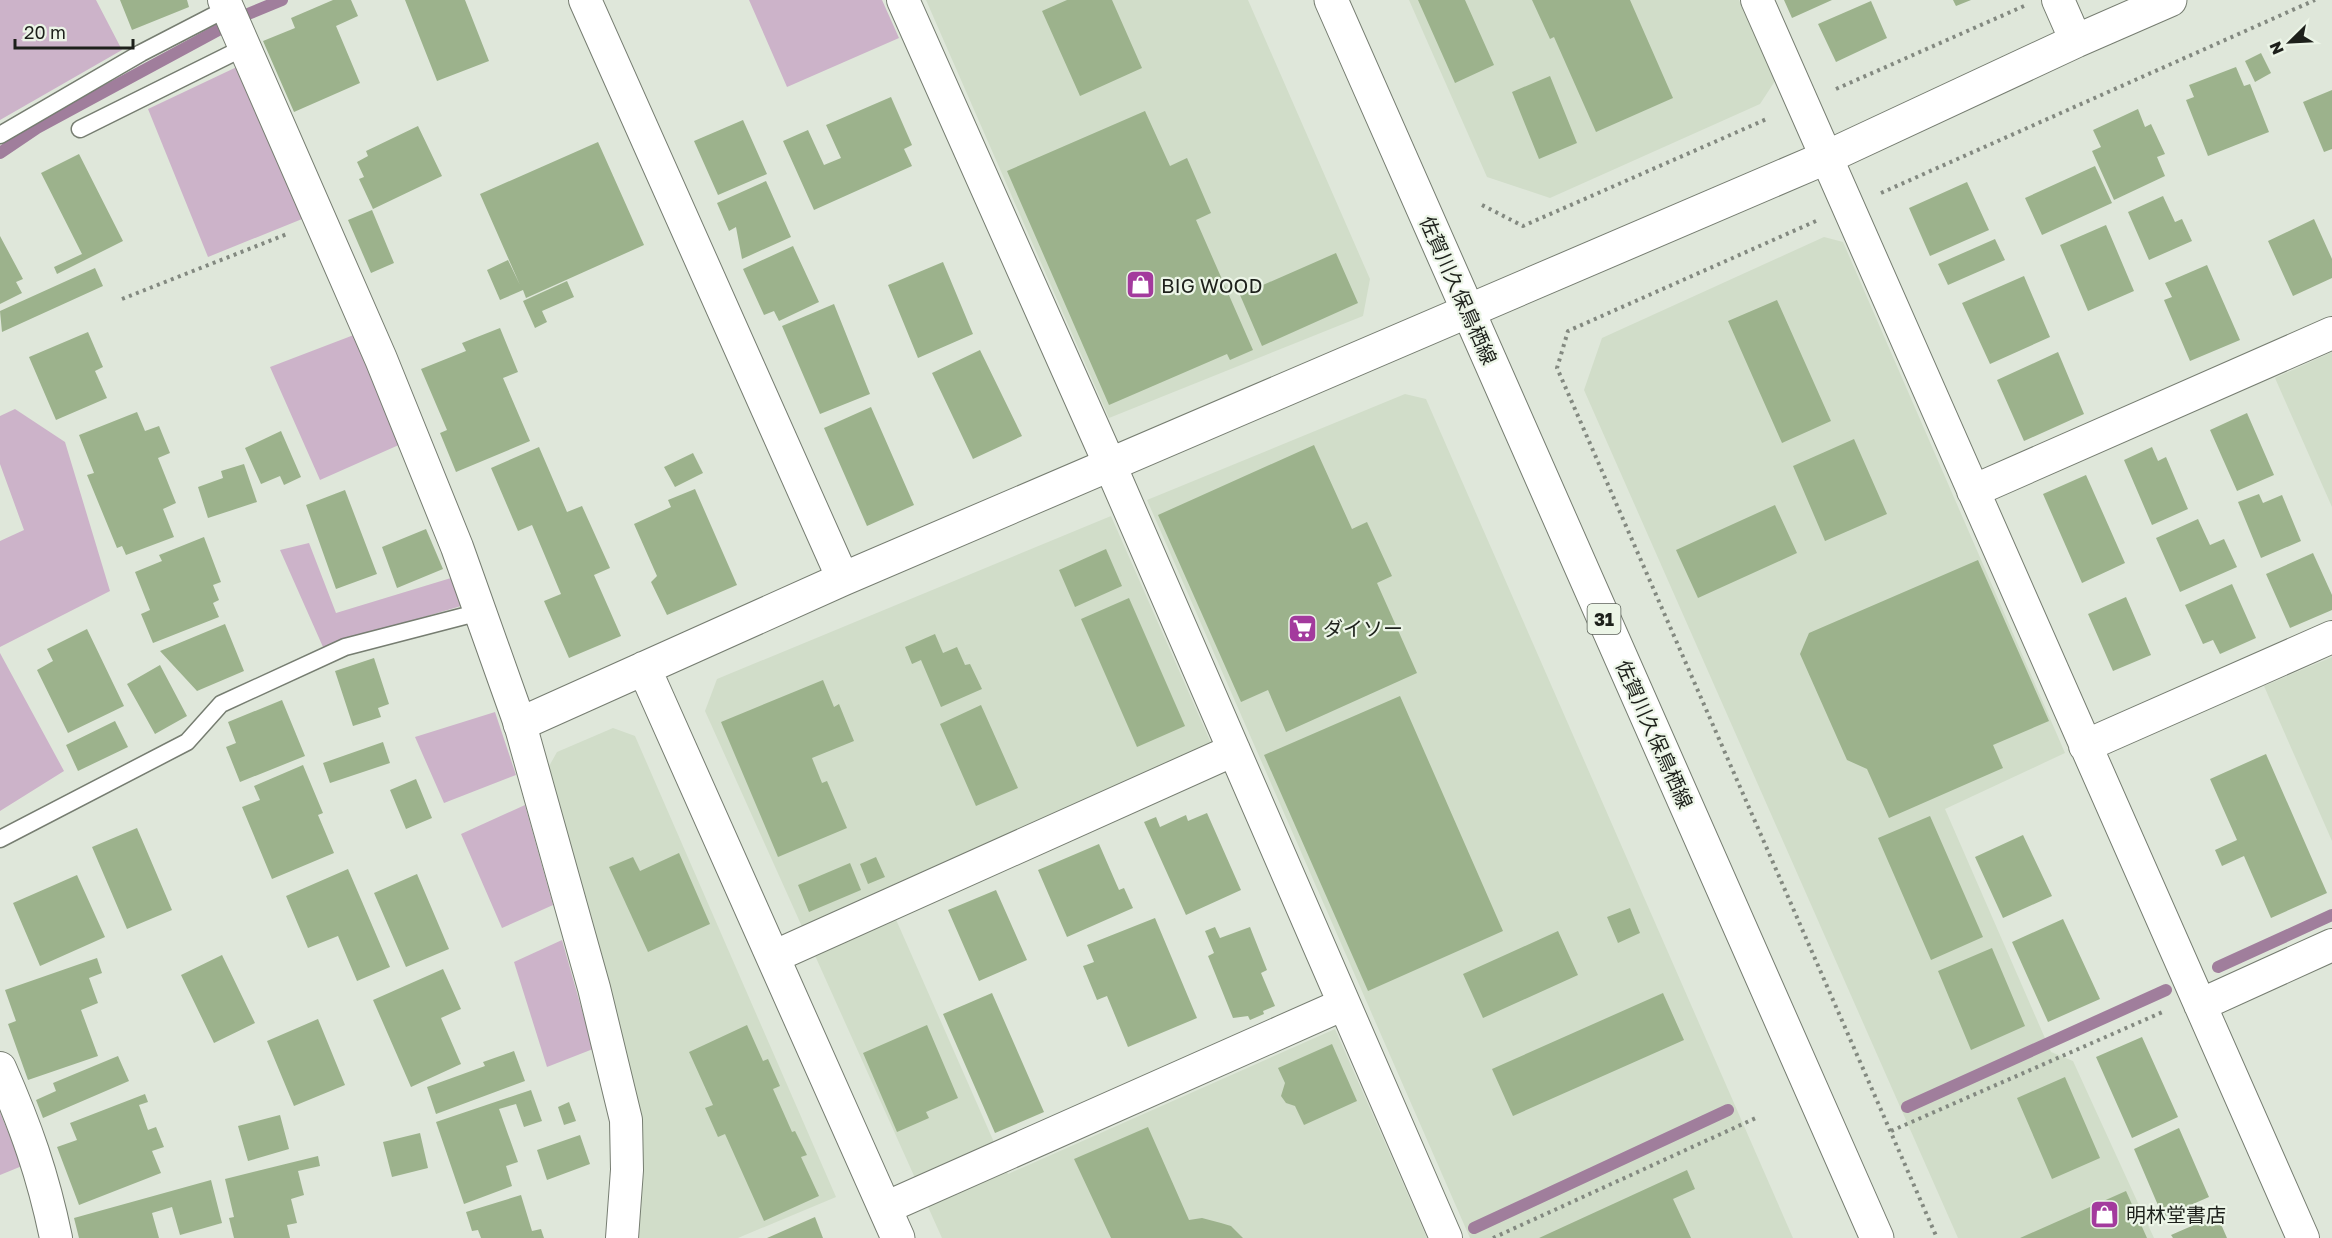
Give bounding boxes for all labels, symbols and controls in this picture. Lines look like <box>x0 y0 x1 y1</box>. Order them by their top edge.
scale bar <box>15 12 134 50</box>
north arrow <box>2260 12 2320 72</box>
text: 20 m <box>24 21 66 43</box>
text: N <box>2265 38 2288 58</box>
street label: 佐賀川久保鳥栖線 <box>1415 212 1503 368</box>
shop icon: BIG WOOD <box>1124 269 1156 301</box>
place label: BIG WOOD <box>1161 273 1262 297</box>
road number: 31 <box>1588 604 1620 634</box>
supermarket icon: ダイソー <box>1286 612 1318 644</box>
place label: ダイソー <box>1323 616 1403 640</box>
street label: 佐賀川久保鳥栖線 <box>1611 656 1699 812</box>
shop icon: 明林堂書店 <box>2089 1198 2121 1230</box>
place label: 明林堂書店 <box>2126 1202 2226 1226</box>

